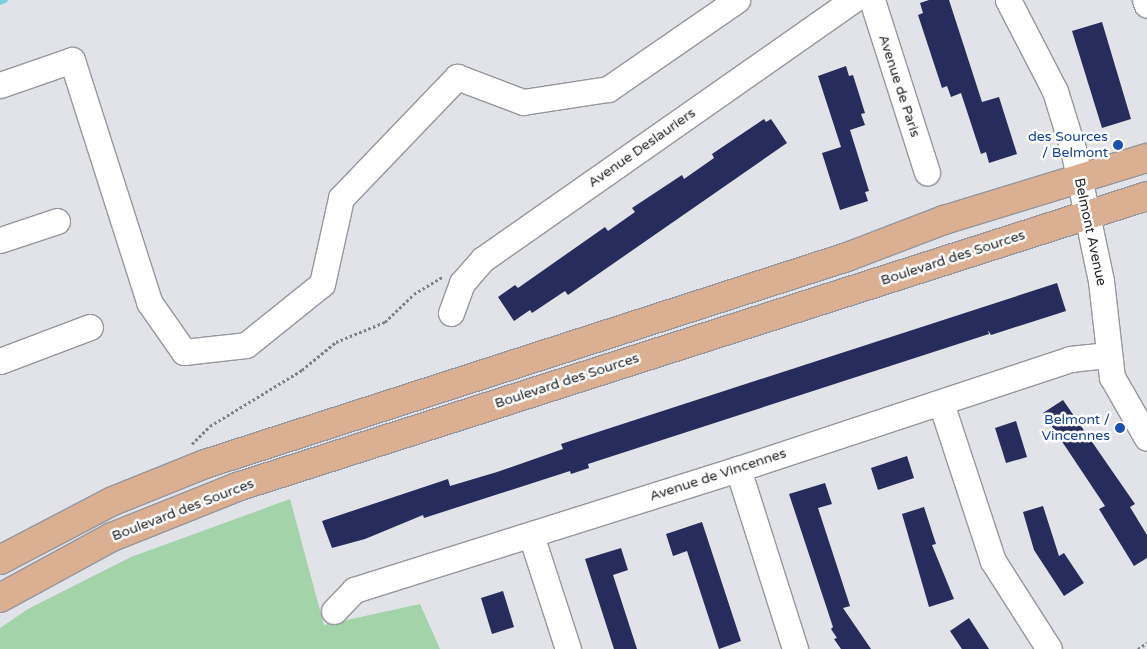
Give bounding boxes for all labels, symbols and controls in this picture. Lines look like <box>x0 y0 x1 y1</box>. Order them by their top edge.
street label: Avenue de Paris <box>875 33 923 139</box>
street label: Avenue Deslauriers <box>585 105 699 191</box>
place label: des Sources / Belmont <box>1028 129 1108 162</box>
marker: des Sources / Belmont <box>1112 139 1124 151</box>
street label: Belmont Avenue <box>1070 177 1110 287</box>
street label: Boulevard des Sources <box>879 227 1027 289</box>
street label: Boulevard des Sources <box>493 350 641 412</box>
place label: Belmont / Vincennes <box>1041 412 1110 444</box>
marker: Belmont / Vincennes <box>1114 422 1126 434</box>
street label: Avenue de Vincennes <box>648 445 788 505</box>
street label: Boulevard des Sources <box>110 475 256 545</box>

